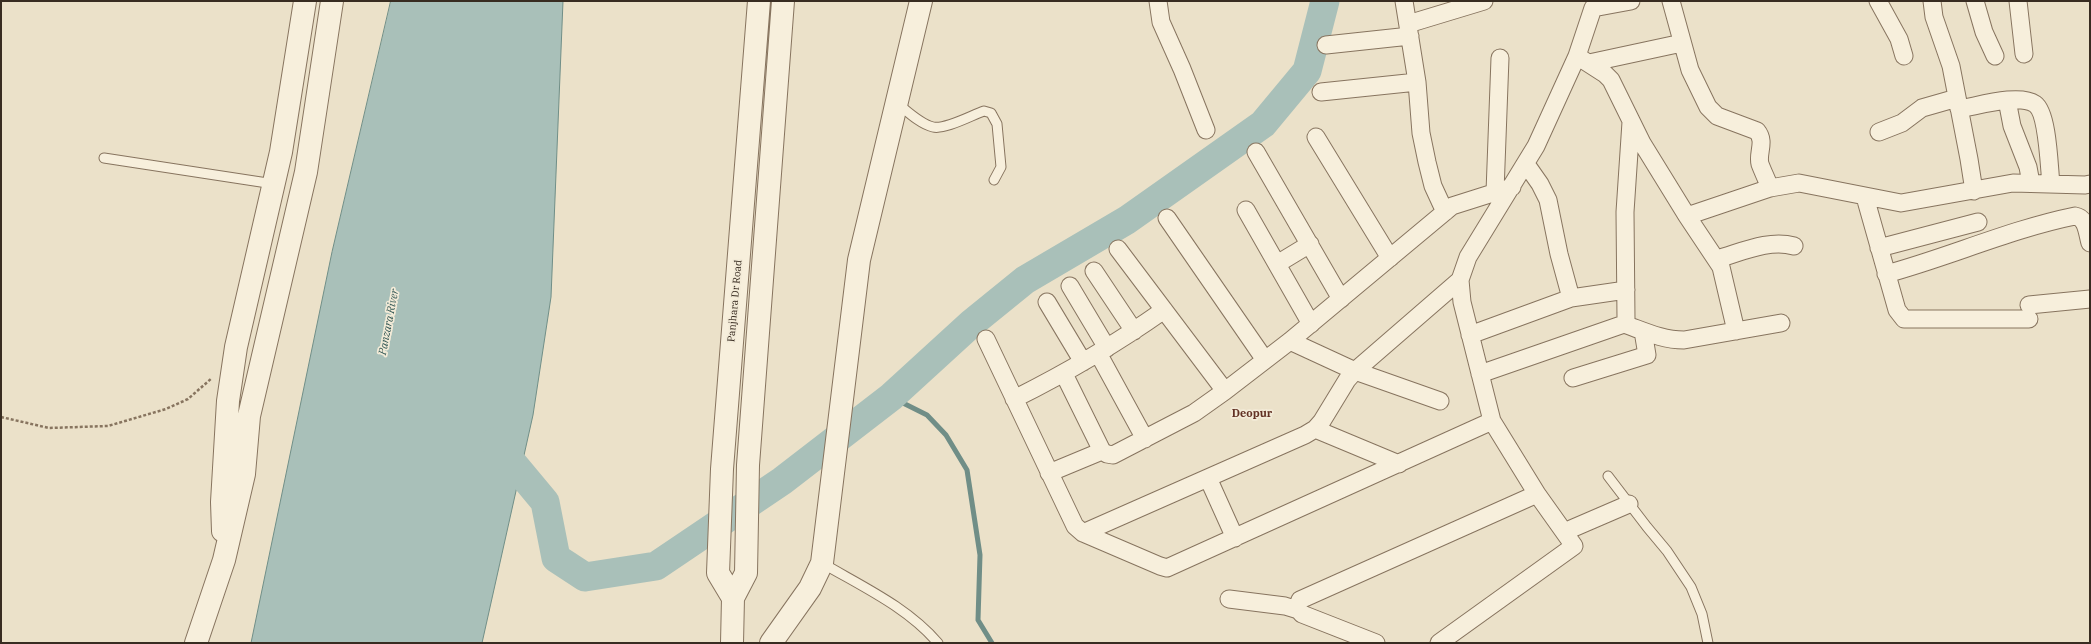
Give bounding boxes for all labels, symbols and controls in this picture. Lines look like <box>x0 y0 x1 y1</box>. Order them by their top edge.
street label: Panjhara Dr Road <box>725 259 745 343</box>
water label: Panzara River <box>376 288 402 356</box>
district label: Deopur <box>1232 407 1272 421</box>

